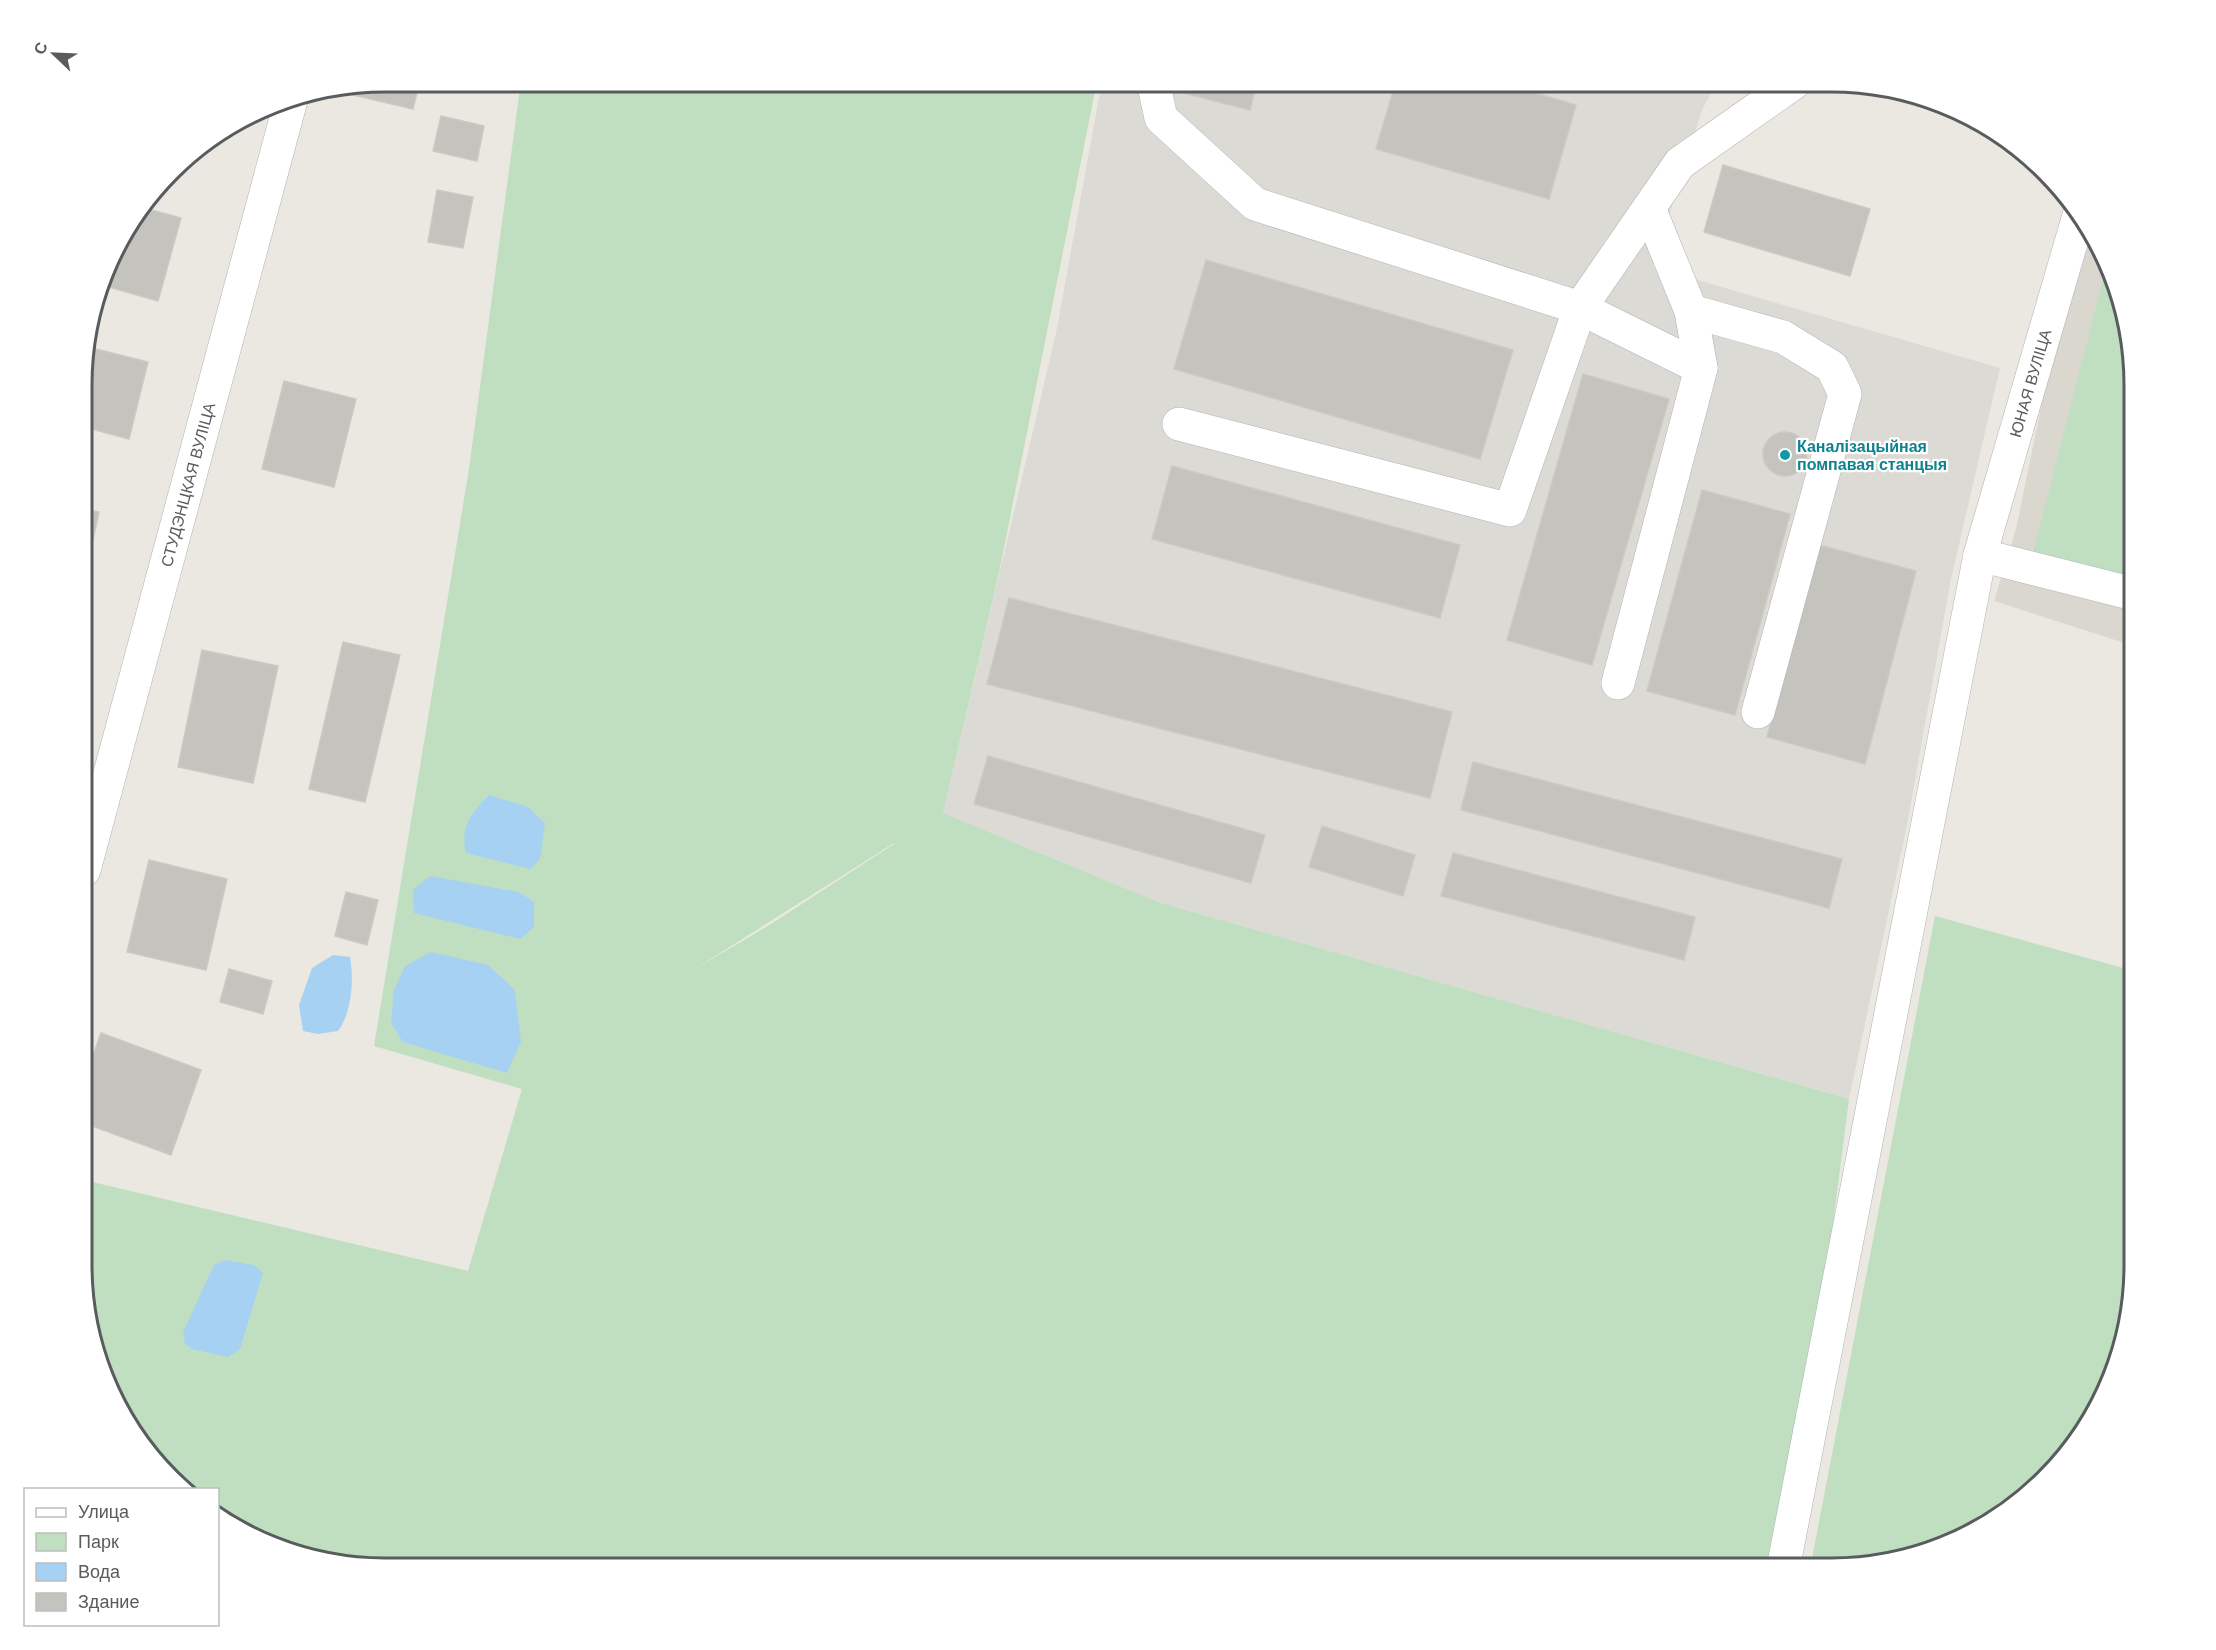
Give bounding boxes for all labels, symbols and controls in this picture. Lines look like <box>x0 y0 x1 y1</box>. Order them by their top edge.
north arrow <box>24 24 84 84</box>
text: С <box>31 39 51 57</box>
street label: ЮНАЯ ВУЛІЦА <box>2006 327 2054 439</box>
street label: СТУДЭНЦКАЯ ВУЛІЦА <box>157 400 218 569</box>
place label: Каналізацыйная помпавая станцыя <box>1797 438 1947 473</box>
marker: Каналізацыйная помпавая станцыя <box>1778 448 1792 462</box>
legend <box>24 1488 219 1626</box>
text: Улица <box>78 1502 130 1522</box>
text: Парк <box>78 1532 119 1552</box>
text: Вода <box>78 1562 121 1582</box>
text: Здание <box>78 1592 139 1612</box>

